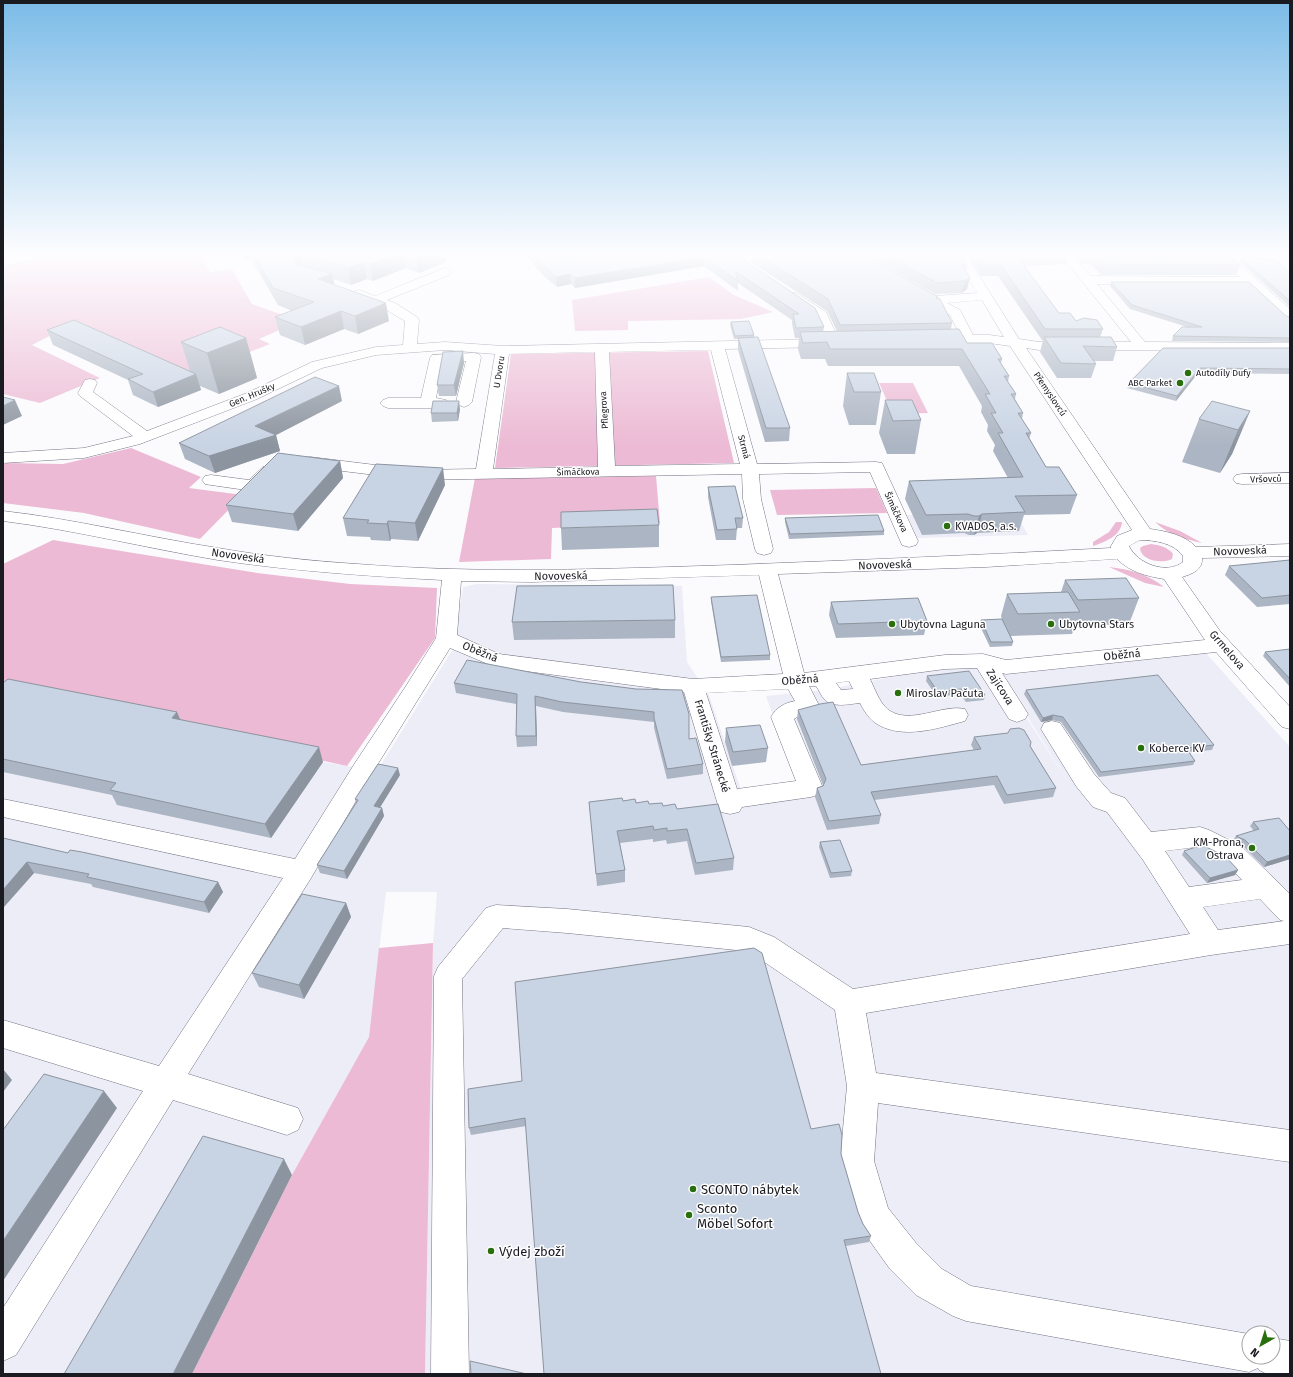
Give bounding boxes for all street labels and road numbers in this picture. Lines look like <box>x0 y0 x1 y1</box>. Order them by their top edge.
street label: U Dvoru <box>492 355 506 389</box>
street label: Přemyslovců <box>1032 370 1068 418</box>
street label: Gen. Hrušky <box>228 381 277 409</box>
street label: Pflegrova <box>598 391 610 429</box>
street label: Strmá <box>736 434 752 460</box>
street label: Šimáčkova <box>556 466 600 477</box>
street label: Vršovců <box>1250 473 1282 485</box>
street label: Šimáčkova <box>882 490 911 534</box>
street label: Novoveská <box>1213 544 1267 558</box>
street label: Novoveská <box>211 546 265 566</box>
street label: Novoveská <box>858 558 912 572</box>
street label: Novoveská <box>534 569 588 583</box>
street label: Grmelova <box>1207 628 1247 672</box>
street label: Oběžná <box>460 639 500 665</box>
street label: Oběžná <box>1103 647 1141 663</box>
street label: Zajícova <box>984 667 1016 707</box>
street label: Oběžná <box>781 672 819 688</box>
street label: Františky Stránecké <box>692 698 732 794</box>

